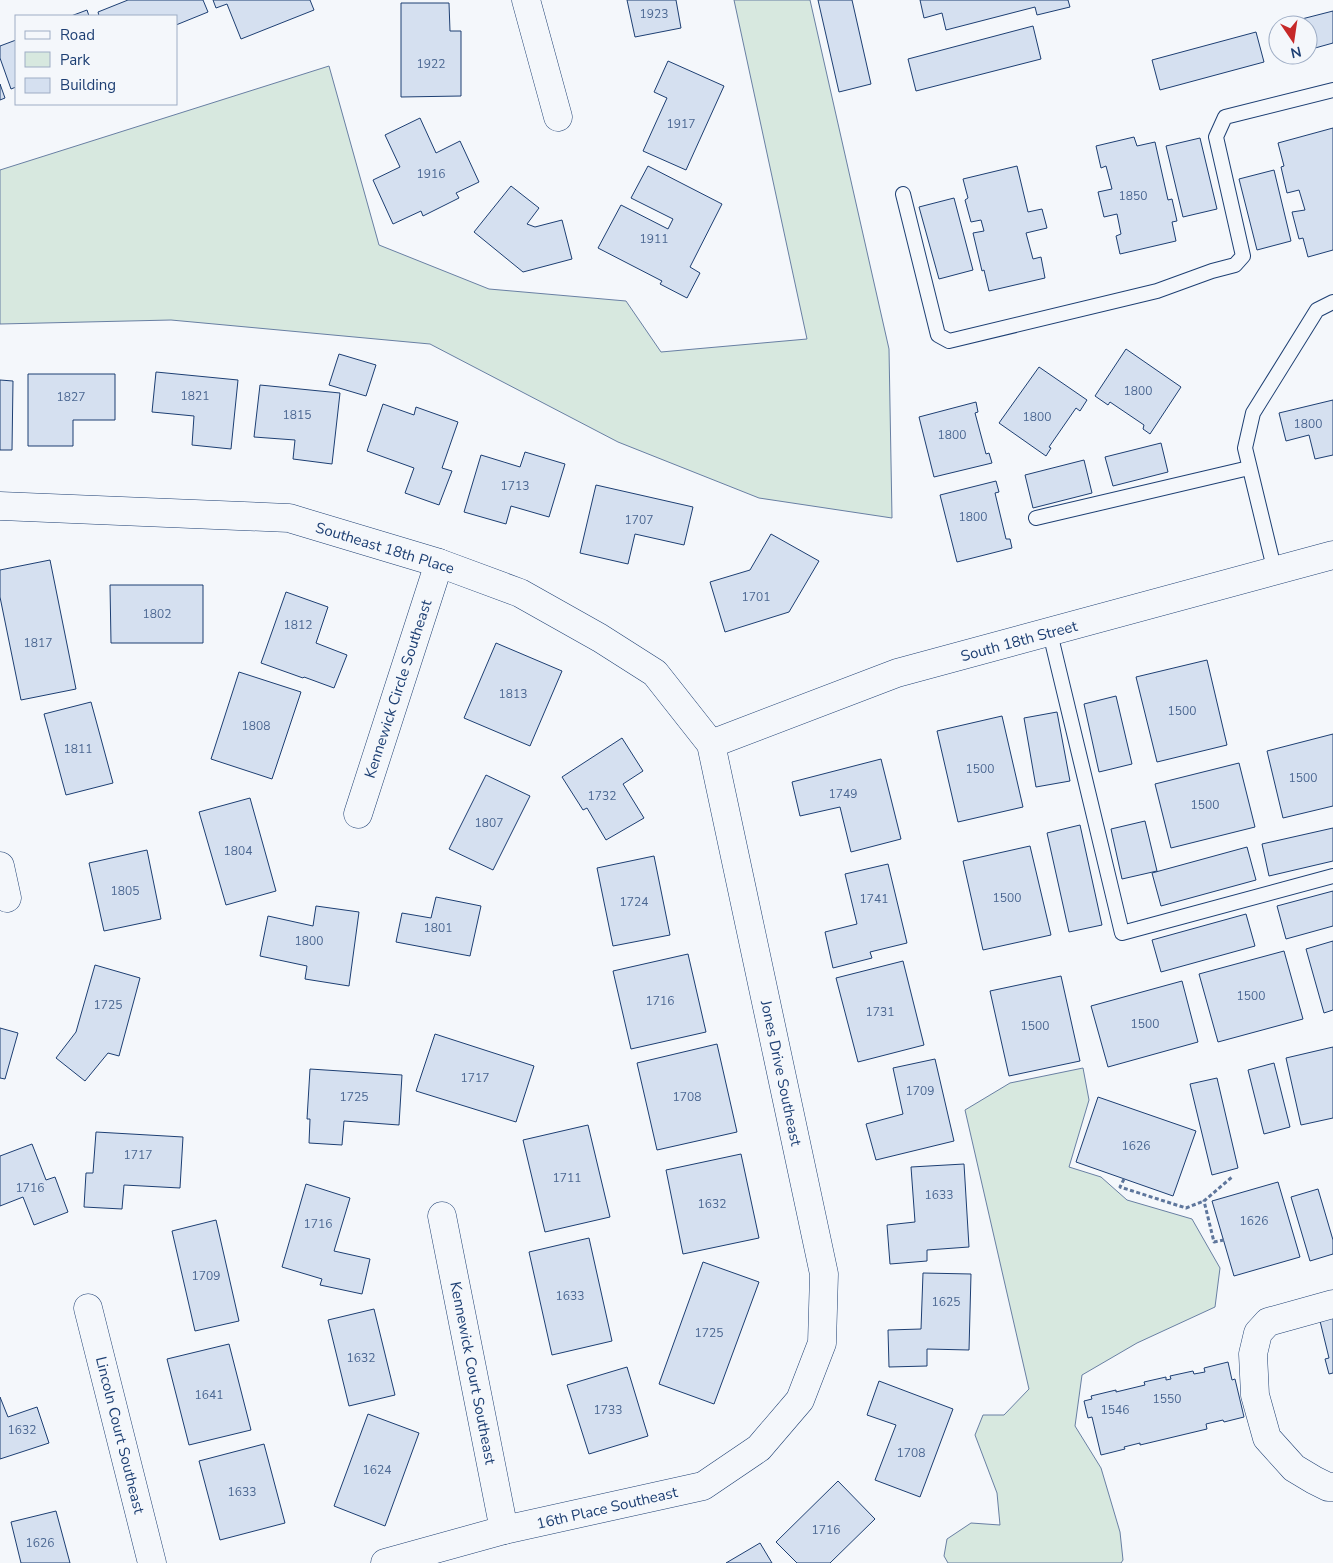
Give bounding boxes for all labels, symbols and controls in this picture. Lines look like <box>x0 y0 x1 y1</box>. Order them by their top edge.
house number: 1923 <box>640 6 668 22</box>
legend <box>15 15 178 105</box>
north arrow <box>1268 15 1318 65</box>
text: Road <box>60 25 95 45</box>
text: N <box>1289 42 1303 63</box>
text: Park <box>60 50 90 70</box>
house number: 1922 <box>417 56 445 72</box>
text: Building <box>60 75 116 95</box>
house number: 1917 <box>667 116 695 132</box>
house number: 1916 <box>417 166 445 182</box>
house number: 1850 <box>1119 188 1147 204</box>
house number: 1911 <box>640 231 668 247</box>
house number: 1800 <box>1124 383 1152 399</box>
house number: 1821 <box>181 388 209 404</box>
house number: 1827 <box>57 389 85 405</box>
house number: 1815 <box>283 407 311 423</box>
house number: 1800 <box>1023 409 1051 425</box>
house number: 1800 <box>1294 416 1322 432</box>
house number: 1800 <box>938 427 966 443</box>
house number: 1713 <box>501 478 529 494</box>
house number: 1800 <box>959 509 987 525</box>
house number: 1707 <box>625 512 653 528</box>
street label: Southeast 18th Place <box>313 517 457 579</box>
house number: 1701 <box>742 589 770 605</box>
street label: Kennewick Circle Southeast <box>360 596 437 781</box>
house number: 1802 <box>143 606 171 622</box>
street label: South 18th Street <box>958 616 1080 666</box>
house number: 1812 <box>284 617 312 633</box>
house number: 1817 <box>24 635 52 651</box>
house number: 1813 <box>499 686 527 702</box>
house number: 1500 <box>1168 703 1196 719</box>
house number: 1808 <box>242 718 270 734</box>
house number: 1811 <box>64 741 92 757</box>
house number: 1500 <box>966 761 994 777</box>
house number: 1500 <box>1289 770 1317 786</box>
house number: 1749 <box>829 786 857 802</box>
house number: 1732 <box>588 788 616 804</box>
house number: 1500 <box>1191 797 1219 813</box>
house number: 1807 <box>475 815 503 831</box>
house number: 1804 <box>224 843 252 859</box>
house number: 1805 <box>111 883 139 899</box>
house number: 1500 <box>993 890 1021 906</box>
house number: 1741 <box>860 891 888 907</box>
house number: 1724 <box>620 894 648 910</box>
house number: 1801 <box>424 920 452 936</box>
house number: 1800 <box>295 933 323 949</box>
house number: 1500 <box>1237 988 1265 1004</box>
house number: 1716 <box>646 993 674 1009</box>
house number: 1725 <box>94 997 122 1013</box>
street label: Jones Drive Southeast <box>756 997 806 1148</box>
house number: 1731 <box>866 1004 894 1020</box>
house number: 1500 <box>1131 1016 1159 1032</box>
house number: 1500 <box>1021 1018 1049 1034</box>
house number: 1717 <box>461 1070 489 1086</box>
house number: 1709 <box>906 1083 934 1099</box>
house number: 1725 <box>340 1089 368 1105</box>
house number: 1708 <box>673 1089 701 1105</box>
house number: 1626 <box>1122 1138 1150 1154</box>
house number: 1717 <box>124 1147 152 1163</box>
house number: 1711 <box>553 1170 581 1186</box>
house number: 1716 <box>16 1180 44 1196</box>
house number: 1633 <box>925 1187 953 1203</box>
house number: 1632 <box>698 1196 726 1212</box>
house number: 1626 <box>1240 1213 1268 1229</box>
house number: 1716 <box>304 1216 332 1232</box>
house number: 1709 <box>192 1268 220 1284</box>
street label: Kennewick Court Southeast <box>445 1280 501 1467</box>
house number: 1633 <box>556 1288 584 1304</box>
house number: 1625 <box>932 1294 960 1310</box>
house number: 1725 <box>695 1325 723 1341</box>
house number: 1632 <box>347 1350 375 1366</box>
street label: Lincoln Court Southeast <box>91 1354 149 1516</box>
house number: 1641 <box>195 1387 223 1403</box>
house number: 1550 <box>1153 1391 1181 1407</box>
house number: 1733 <box>594 1402 622 1418</box>
house number: 1546 <box>1101 1402 1129 1418</box>
house number: 1632 <box>8 1422 36 1438</box>
house number: 1708 <box>897 1445 925 1461</box>
house number: 1624 <box>363 1462 391 1478</box>
street label: 16th Place Southeast <box>534 1482 680 1534</box>
house number: 1633 <box>228 1484 256 1500</box>
house number: 1716 <box>812 1522 840 1538</box>
house number: 1626 <box>26 1535 54 1551</box>

